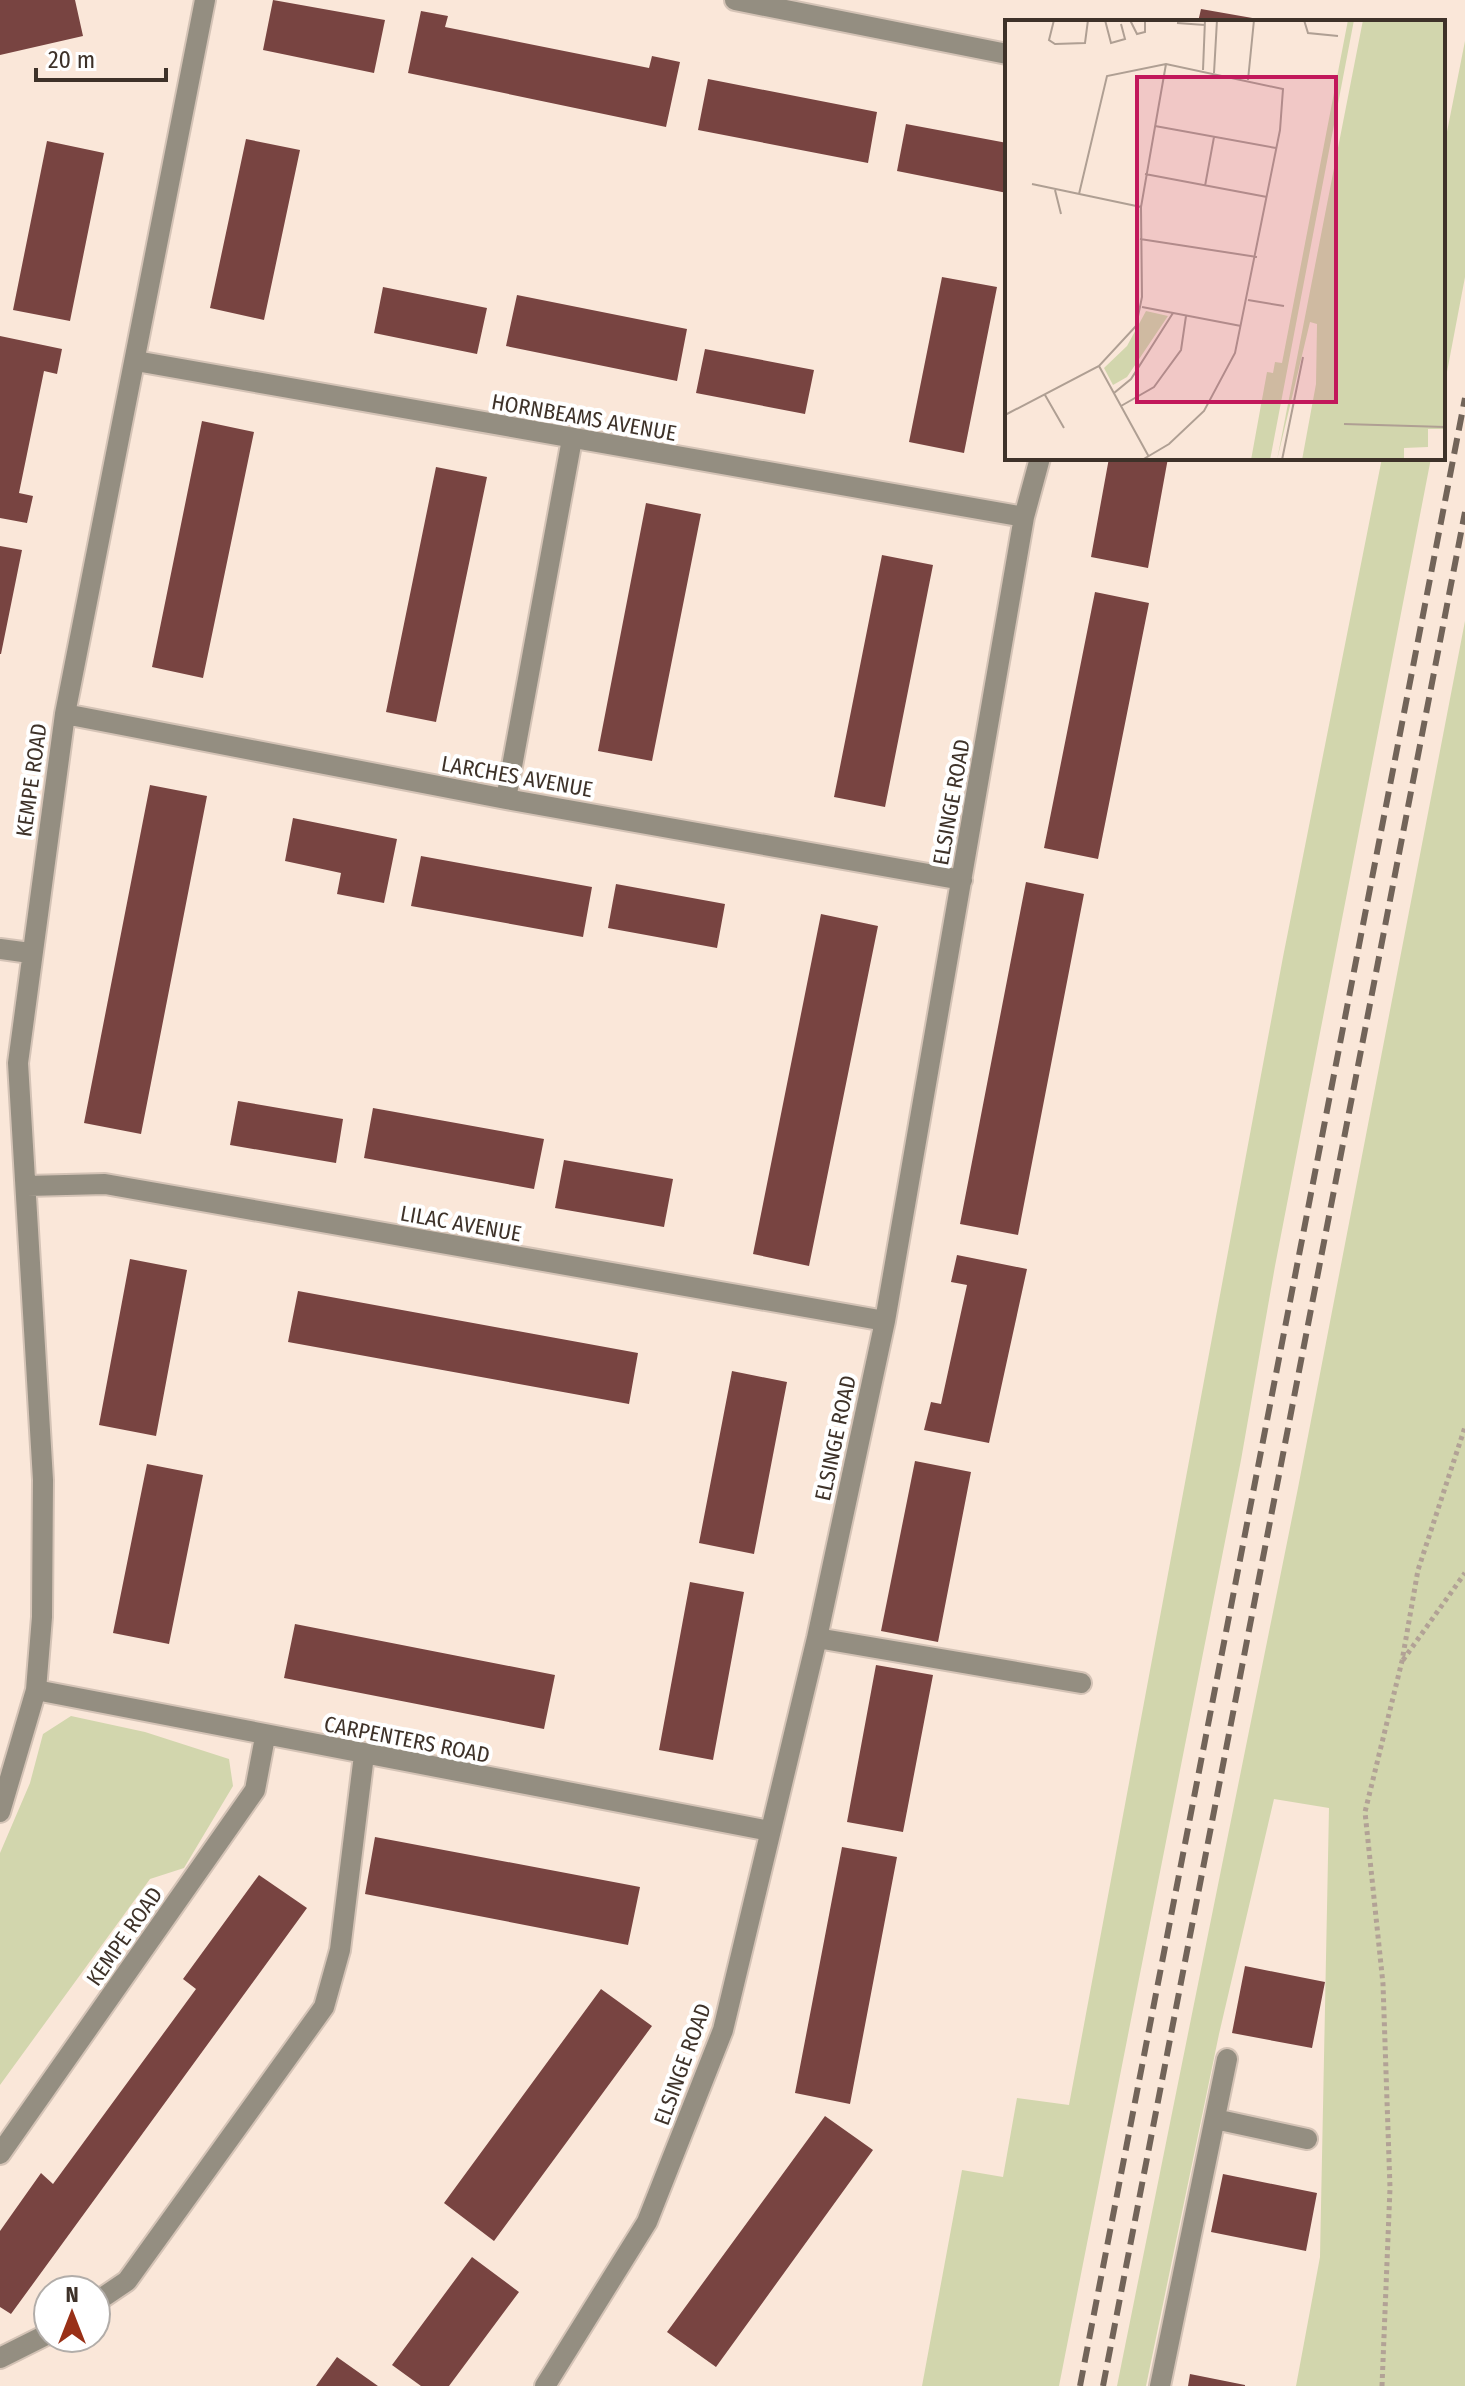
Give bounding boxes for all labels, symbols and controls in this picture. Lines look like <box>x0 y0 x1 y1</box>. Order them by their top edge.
inset map <box>1005 20 1445 460</box>
scale bar <box>36 32 166 82</box>
text: 20 m <box>48 46 95 74</box>
street label: HORNBEAMS AVENUE <box>489 388 678 447</box>
street label: KEMPE ROAD <box>10 722 53 839</box>
street label: ELSINGE ROAD <box>927 737 976 867</box>
street label: LARCHES AVENUE <box>439 750 595 803</box>
street label: LILAC AVENUE <box>398 1200 523 1247</box>
street label: ELSINGE ROAD <box>809 1373 862 1503</box>
street label: CARPENTERS ROAD <box>322 1710 492 1769</box>
street label: KEMPE ROAD <box>81 1882 168 1991</box>
street label: ELSINGE ROAD <box>648 2000 717 2129</box>
north arrow <box>32 2274 112 2354</box>
text: N <box>65 2281 79 2308</box>

